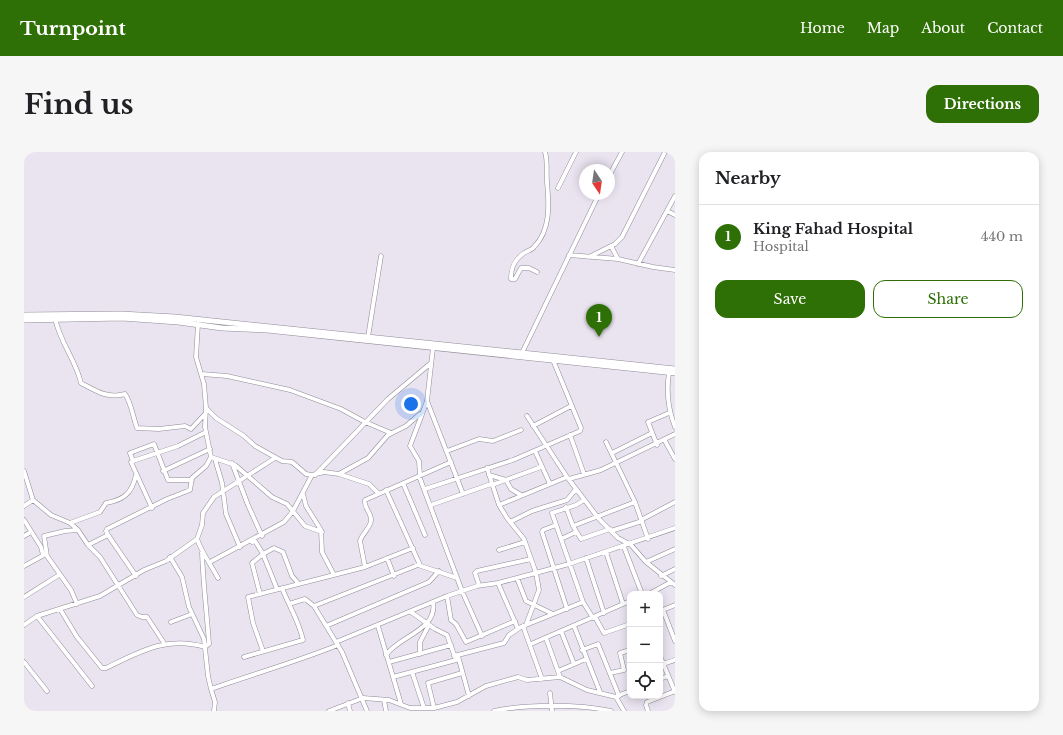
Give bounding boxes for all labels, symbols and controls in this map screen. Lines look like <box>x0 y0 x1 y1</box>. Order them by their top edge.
text: Turnpoint <box>20 17 126 40</box>
text: Home <box>800 19 845 37</box>
text: Map <box>867 19 899 37</box>
text: About <box>921 19 965 37</box>
text: Contact <box>987 19 1043 37</box>
button: Directions <box>926 85 1039 123</box>
text: Find us <box>24 87 134 122</box>
north arrow <box>579 164 615 200</box>
text: Nearby <box>715 168 781 189</box>
text: King Fahad Hospital <box>753 219 913 238</box>
text: 1 <box>725 228 731 245</box>
text: 440 m <box>981 228 1023 245</box>
text: Hospital <box>753 238 809 255</box>
button: Save <box>715 280 865 318</box>
button: Share <box>873 280 1023 318</box>
pin: 1 <box>586 304 612 337</box>
your location <box>401 394 421 414</box>
map controls <box>627 591 663 699</box>
button: + <box>627 591 663 627</box>
button: − <box>627 627 663 663</box>
button: locate <box>627 663 663 699</box>

